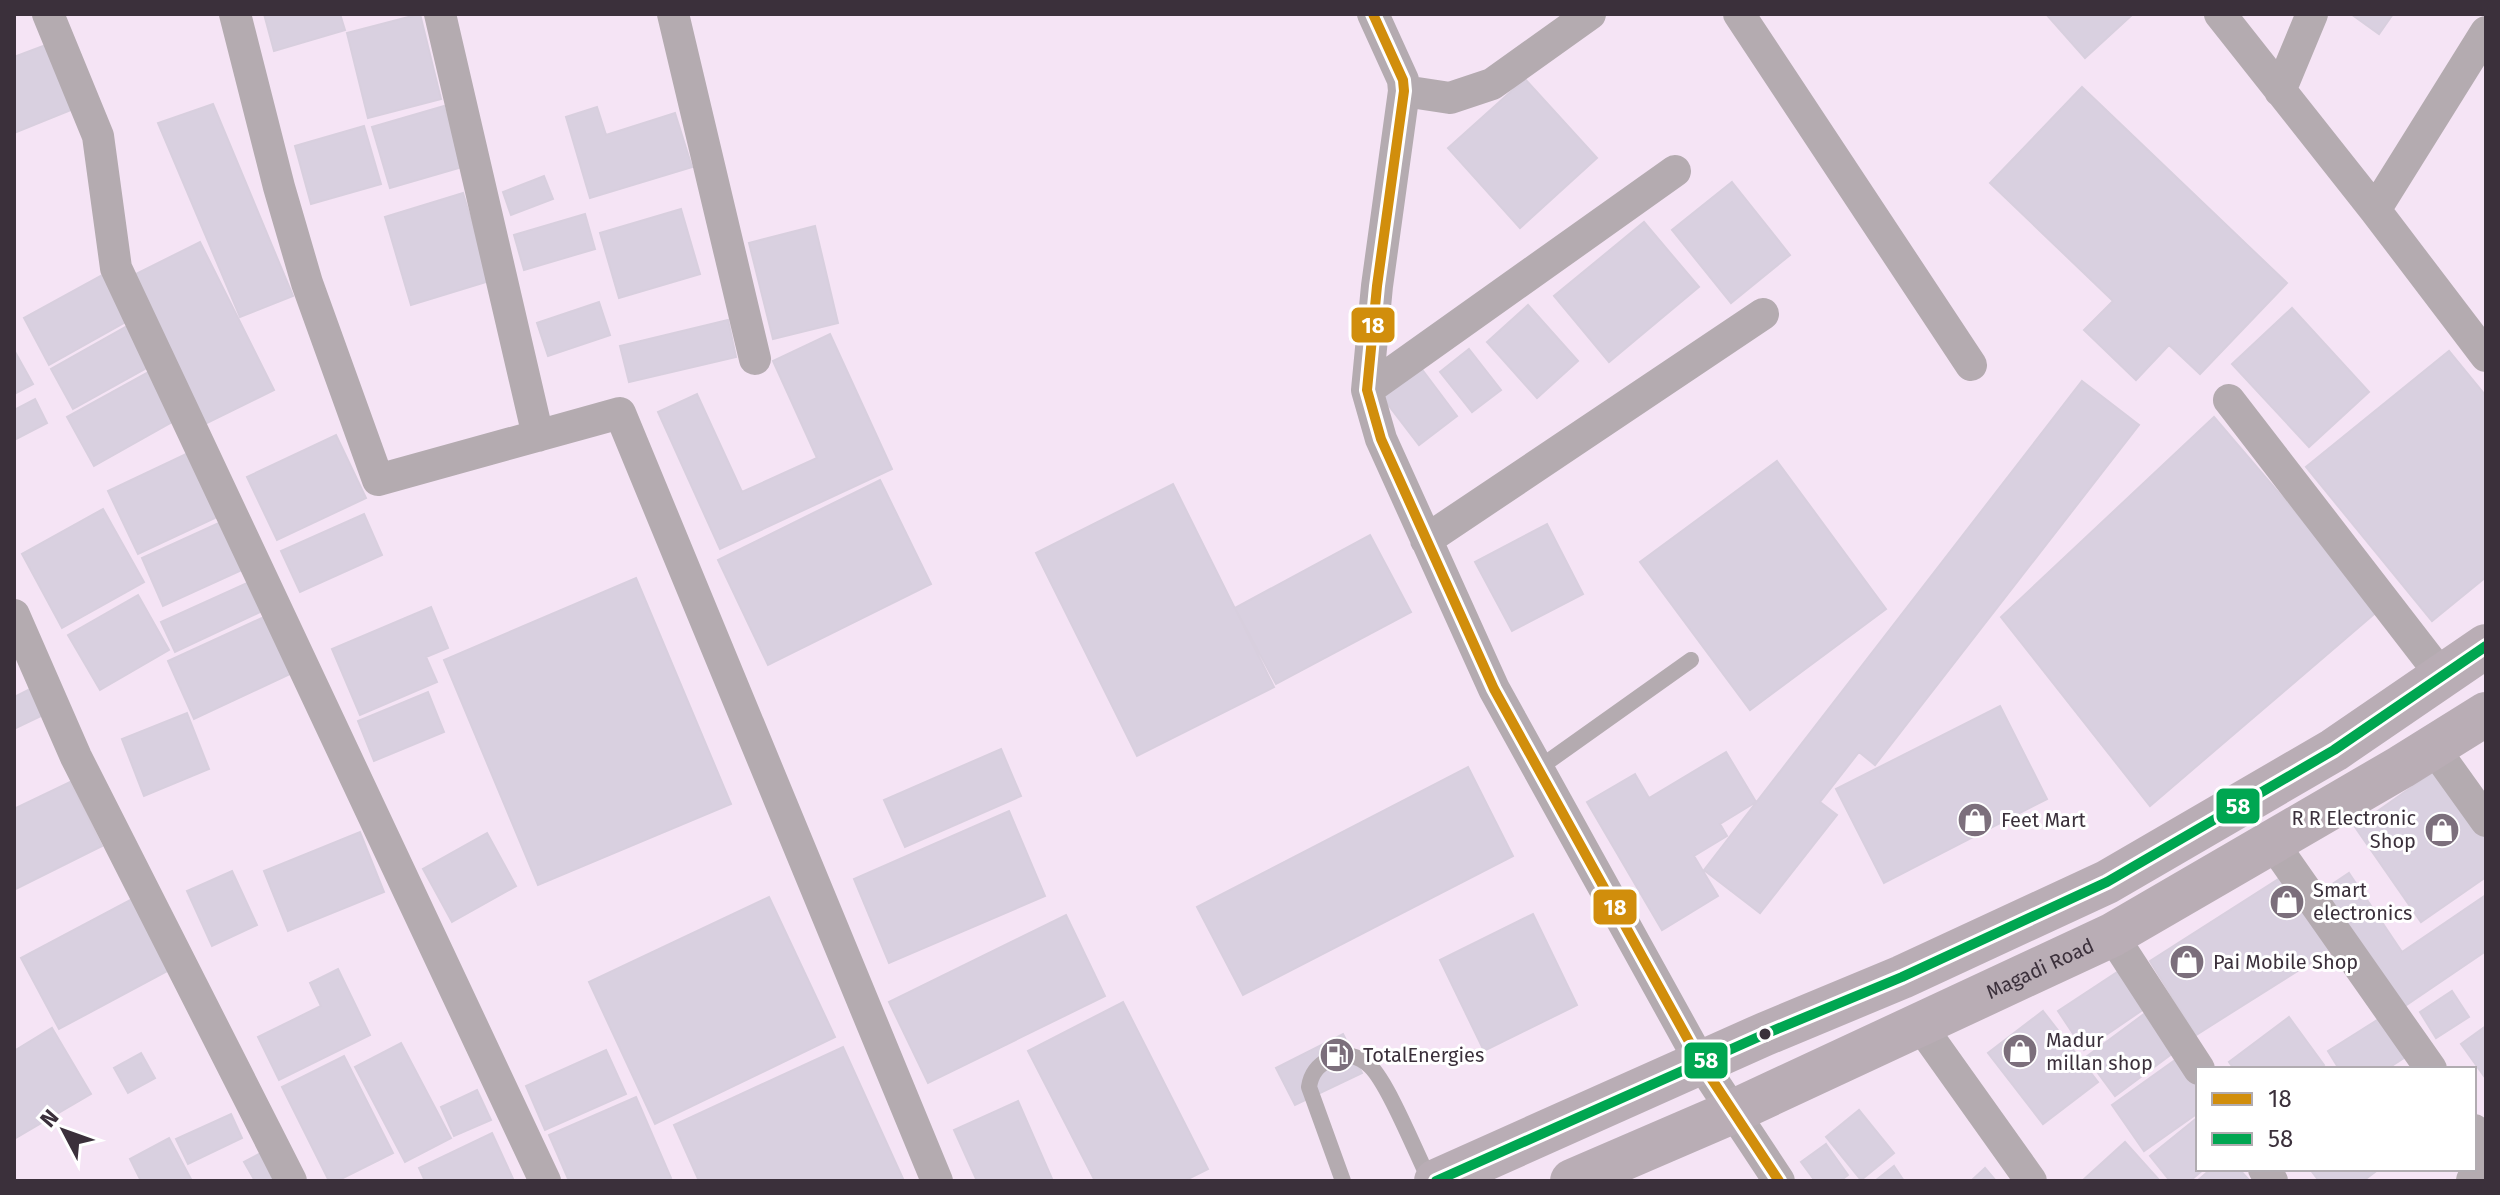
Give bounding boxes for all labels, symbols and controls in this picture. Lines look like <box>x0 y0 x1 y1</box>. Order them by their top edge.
line badge: 18 <box>1350 306 1396 344</box>
text: 18 <box>1362 312 1385 339</box>
line badge: 58 <box>2215 787 2261 825</box>
text: 58 <box>2226 793 2251 820</box>
shop icon: Feet Mart <box>1956 801 1994 839</box>
place label: R R Electronic Shop <box>2291 806 2416 853</box>
place label: Feet Mart <box>2001 808 2087 832</box>
shop icon: R R Electronic Shop <box>2423 811 2461 849</box>
place label: Smart electronics <box>2313 878 2412 925</box>
shop icon: Smart electronics <box>2268 883 2306 921</box>
line badge: 18 <box>1592 888 1638 926</box>
text: 18 <box>1604 894 1627 921</box>
street label: Magadi Road <box>1982 933 2098 1004</box>
shop icon: Pai Mobile Shop <box>2168 943 2206 981</box>
place label: Pai Mobile Shop <box>2213 950 2358 974</box>
unlabelled marker <box>1757 1026 1773 1042</box>
place label: Madur millan shop <box>2046 1028 2153 1075</box>
shop icon: Madur millan shop <box>2001 1032 2039 1070</box>
fuel station icon: TotalEnergies <box>1318 1036 1356 1074</box>
line badge: 58 <box>1683 1041 1729 1080</box>
place label: TotalEnergies <box>1363 1043 1484 1067</box>
text: 58 <box>1694 1047 1719 1074</box>
legend <box>2196 1067 2476 1171</box>
text: 18 <box>2268 1085 2292 1113</box>
north arrow <box>24 1091 104 1171</box>
text: N <box>34 1104 64 1133</box>
text: 58 <box>2268 1125 2293 1153</box>

